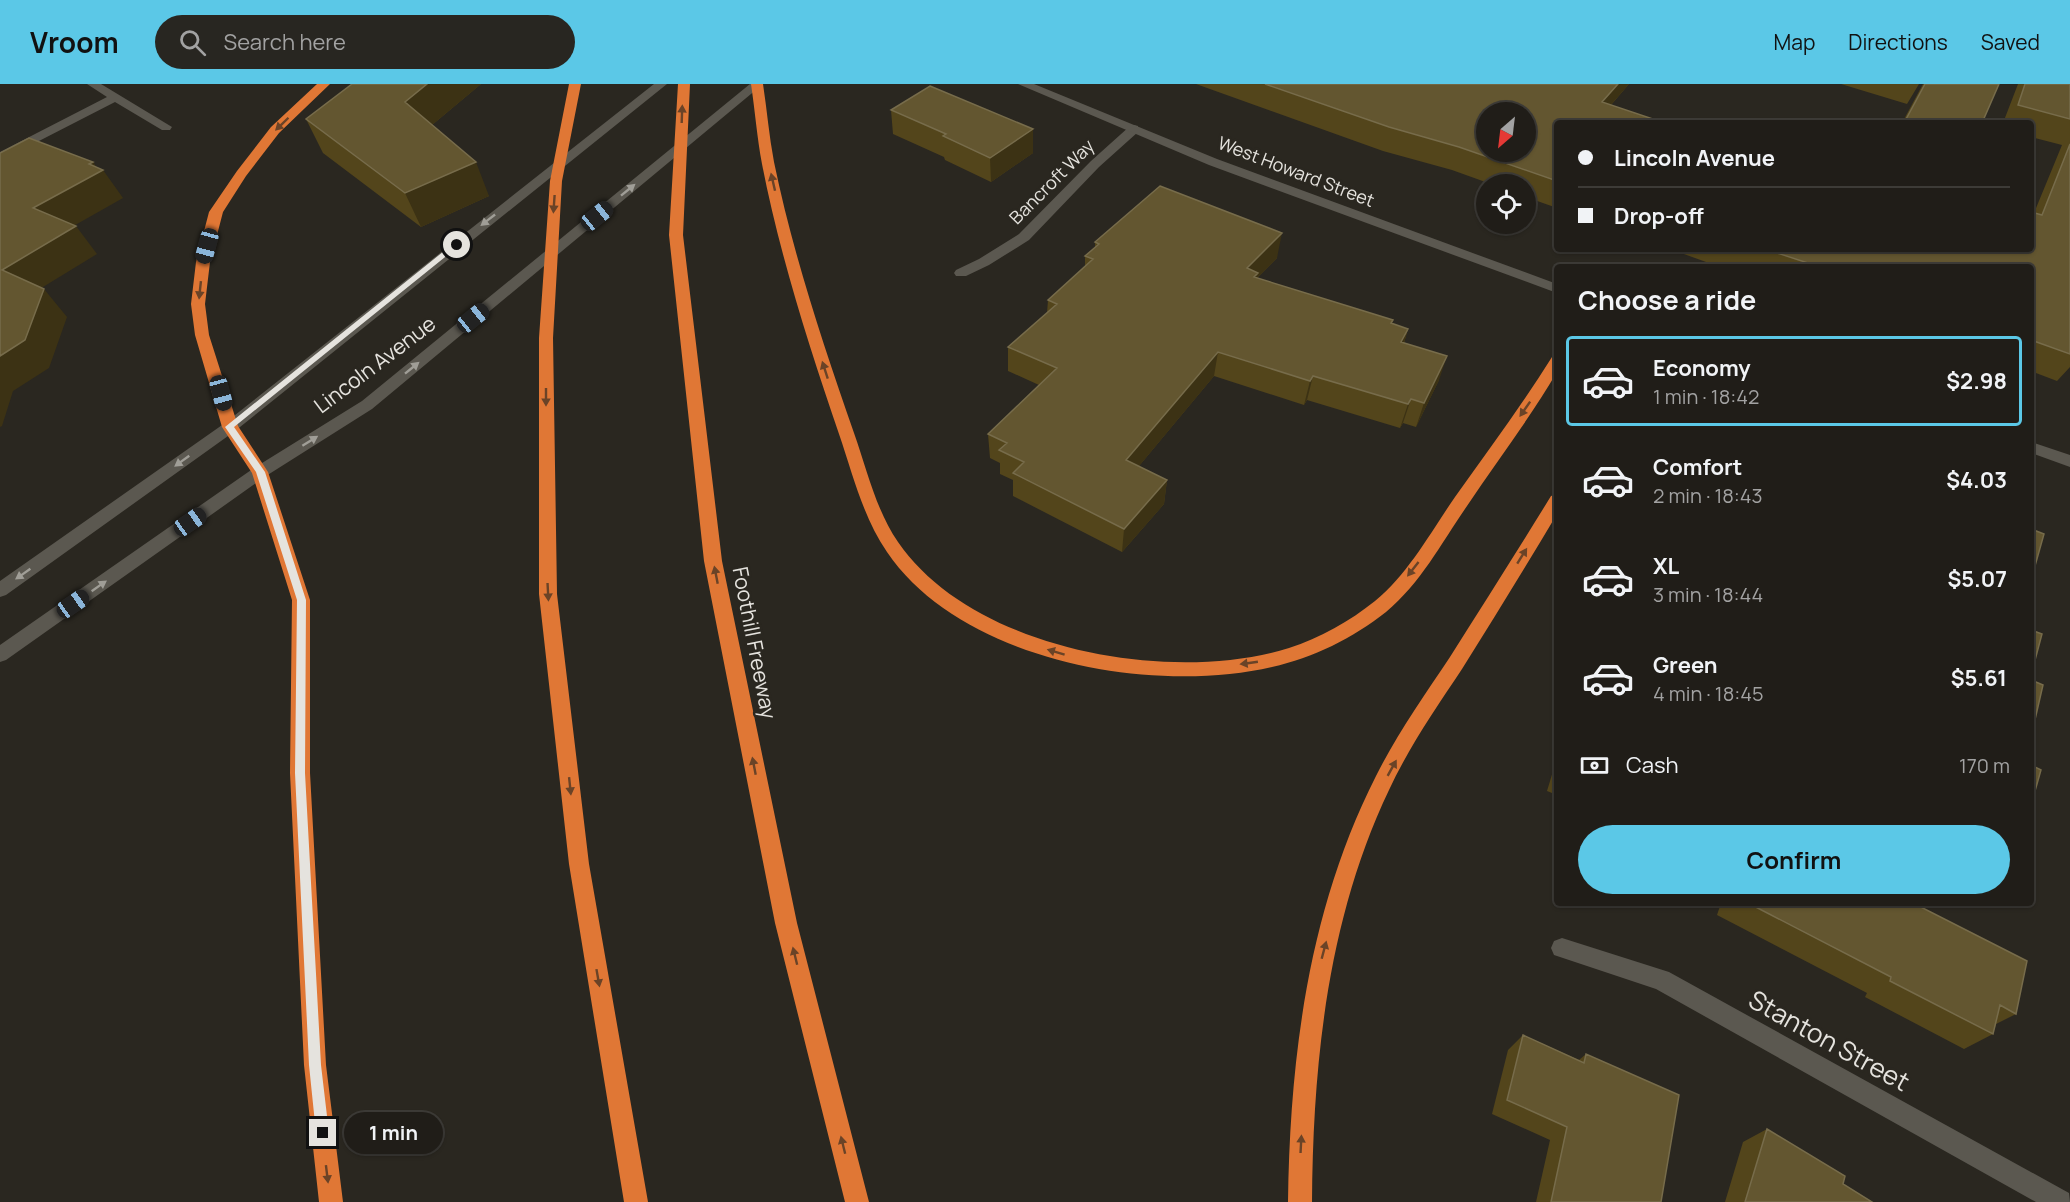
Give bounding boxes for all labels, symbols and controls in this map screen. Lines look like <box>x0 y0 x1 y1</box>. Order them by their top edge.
search box <box>155 15 575 69</box>
text: Vroom <box>30 23 119 61</box>
icon: search <box>176 26 209 59</box>
text: Search here <box>224 27 346 57</box>
text: Map <box>1774 28 1815 56</box>
text: Directions <box>1848 28 1948 56</box>
text: Saved <box>1981 28 2040 56</box>
north arrow <box>1476 102 1536 162</box>
map controls <box>1476 102 1536 234</box>
one-way arrow <box>677 104 686 123</box>
one-way arrow <box>275 117 289 131</box>
street label: West Howard Street <box>1215 130 1378 212</box>
street label: Bancroft Way <box>1004 133 1099 229</box>
text: Lincoln Avenue <box>1614 143 1775 173</box>
one-way arrow <box>767 173 777 191</box>
button: locate <box>1476 174 1536 234</box>
one-way arrow <box>620 184 636 197</box>
one-way arrow <box>550 194 559 213</box>
car <box>577 198 617 234</box>
text: Drop-off <box>1614 201 1704 231</box>
one-way arrow <box>480 214 496 227</box>
car <box>194 226 220 266</box>
route start <box>443 231 470 258</box>
one-way arrow <box>195 280 205 299</box>
text: Choose a ride <box>1578 281 1756 318</box>
car <box>453 300 493 336</box>
street label: Lincoln Avenue <box>308 309 441 419</box>
text: Economy <box>1653 353 1751 383</box>
icon: car <box>1581 354 1635 408</box>
one-way arrow <box>404 361 420 374</box>
one-way arrow <box>819 361 829 379</box>
text: $2.98 <box>1946 366 2007 396</box>
car <box>208 373 234 413</box>
text: 1 min · 18:42 <box>1653 383 1759 410</box>
one-way arrow <box>541 387 551 406</box>
one-way arrow <box>1520 401 1531 417</box>
one-way arrow <box>302 435 318 446</box>
text: Comfort <box>1653 452 1742 482</box>
icon: car <box>1581 453 1635 507</box>
one-way arrow <box>174 455 190 466</box>
text: $4.03 <box>1946 465 2007 495</box>
text: 2 min · 18:43 <box>1653 482 1763 509</box>
car <box>170 504 210 540</box>
one-way arrow <box>1517 548 1528 564</box>
text: XL <box>1653 551 1679 581</box>
icon: car <box>1581 552 1635 606</box>
one-way arrow <box>1407 561 1420 577</box>
street label: Foothill Freeway <box>726 564 783 721</box>
text: $5.07 <box>1947 564 2007 594</box>
one-way arrow <box>710 565 720 584</box>
one-way arrow <box>16 568 32 580</box>
one-way arrow <box>91 580 107 592</box>
text: 3 min · 18:44 <box>1653 581 1763 608</box>
one-way arrow <box>544 582 553 601</box>
car <box>53 586 93 622</box>
one-way arrow <box>1047 647 1065 656</box>
text: Green <box>1653 650 1718 680</box>
icon: car <box>1581 651 1635 705</box>
one-way arrow <box>1239 659 1258 668</box>
text: $5.61 <box>1951 663 2007 693</box>
text: 4 min · 18:45 <box>1653 680 1764 707</box>
icon: cash <box>1578 749 1611 782</box>
text: Cash <box>1626 750 1679 780</box>
text: 170 m <box>1959 752 2010 779</box>
one-way arrow <box>749 756 758 775</box>
one-way arrow <box>1387 759 1397 776</box>
one-way arrow <box>565 776 574 795</box>
button: Confirm <box>1578 825 2010 894</box>
one-way arrow <box>1320 941 1330 959</box>
one-way arrow <box>789 947 799 966</box>
one-way arrow <box>594 969 603 988</box>
street label: Stanton Street <box>1743 981 1916 1099</box>
callout: 1 min <box>344 1112 443 1154</box>
route end <box>309 1119 336 1146</box>
text: 1 min <box>369 1119 418 1146</box>
one-way arrow <box>1297 1134 1306 1153</box>
one-way arrow <box>838 1136 847 1154</box>
one-way arrow <box>322 1164 332 1183</box>

